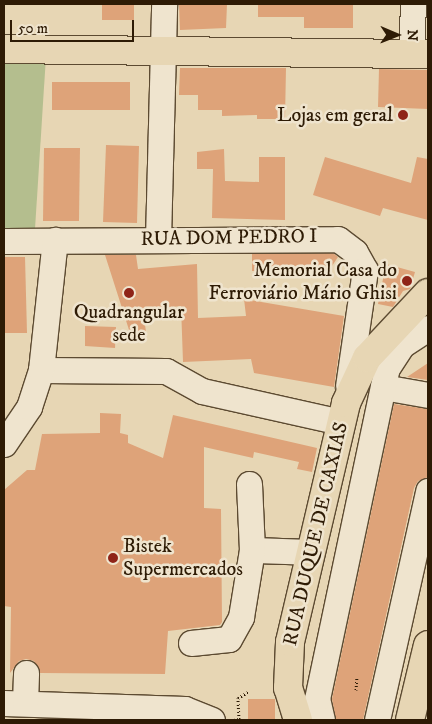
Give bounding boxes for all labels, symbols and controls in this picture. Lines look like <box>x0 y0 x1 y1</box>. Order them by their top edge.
scale bar <box>12 10 136 42</box>
north arrow <box>372 10 422 60</box>
text: 50 m <box>18 19 48 38</box>
text: N <box>403 29 421 41</box>
place label: Lojas em geral <box>277 103 393 127</box>
marker: Lojas em geral <box>397 109 409 121</box>
street label: RUA DOM PEDRO I <box>140 224 318 252</box>
place label: Memorial Casa do Ferroviário Mário Ghisi <box>208 258 397 305</box>
marker: Memorial Casa do Ferroviário Mário Ghisi <box>401 275 413 287</box>
marker: Quadrangular sede <box>123 287 135 299</box>
place label: Quadrangular sede <box>74 301 184 348</box>
street label: RUA DUQUE DE CAXIAS <box>279 420 353 648</box>
place label: Bistek Supermercados <box>123 534 243 581</box>
marker: Bistek Supermercados <box>107 552 119 564</box>

